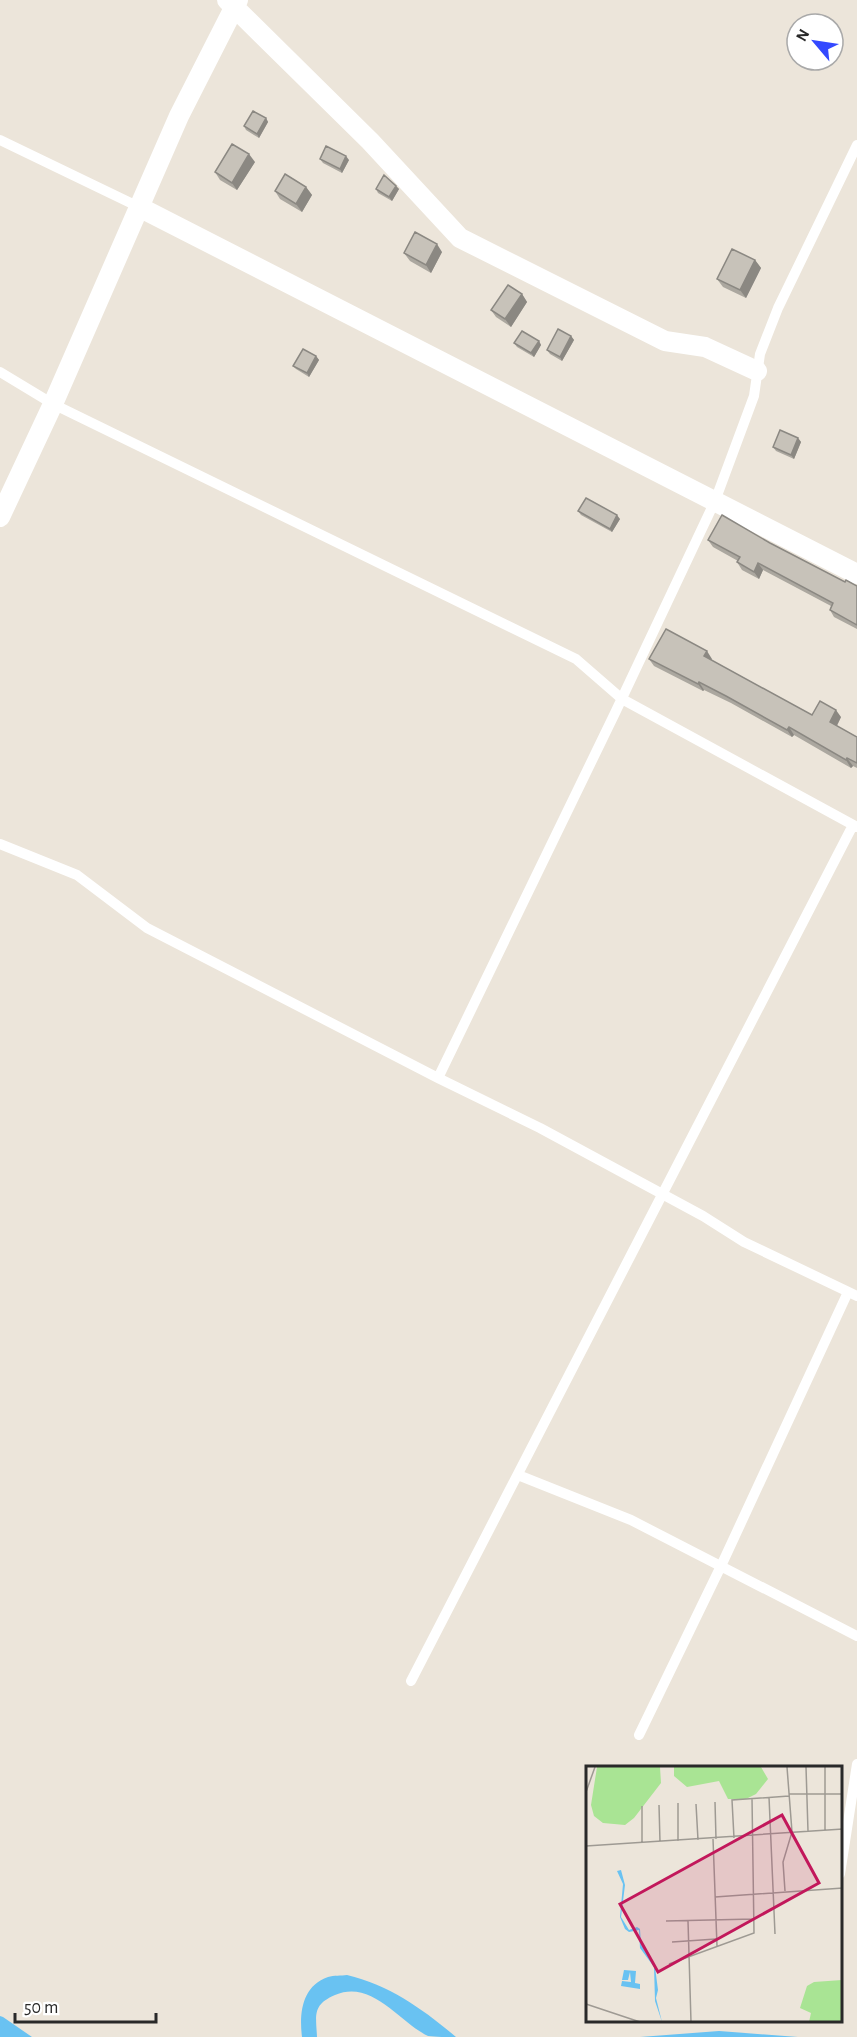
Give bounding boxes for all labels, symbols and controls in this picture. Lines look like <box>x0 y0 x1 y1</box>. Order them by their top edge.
north arrow <box>785 12 845 72</box>
text: N <box>793 26 812 44</box>
inset map <box>586 1766 842 2022</box>
scale bar <box>15 1986 156 2024</box>
text: 50 m <box>24 1999 58 2017</box>

